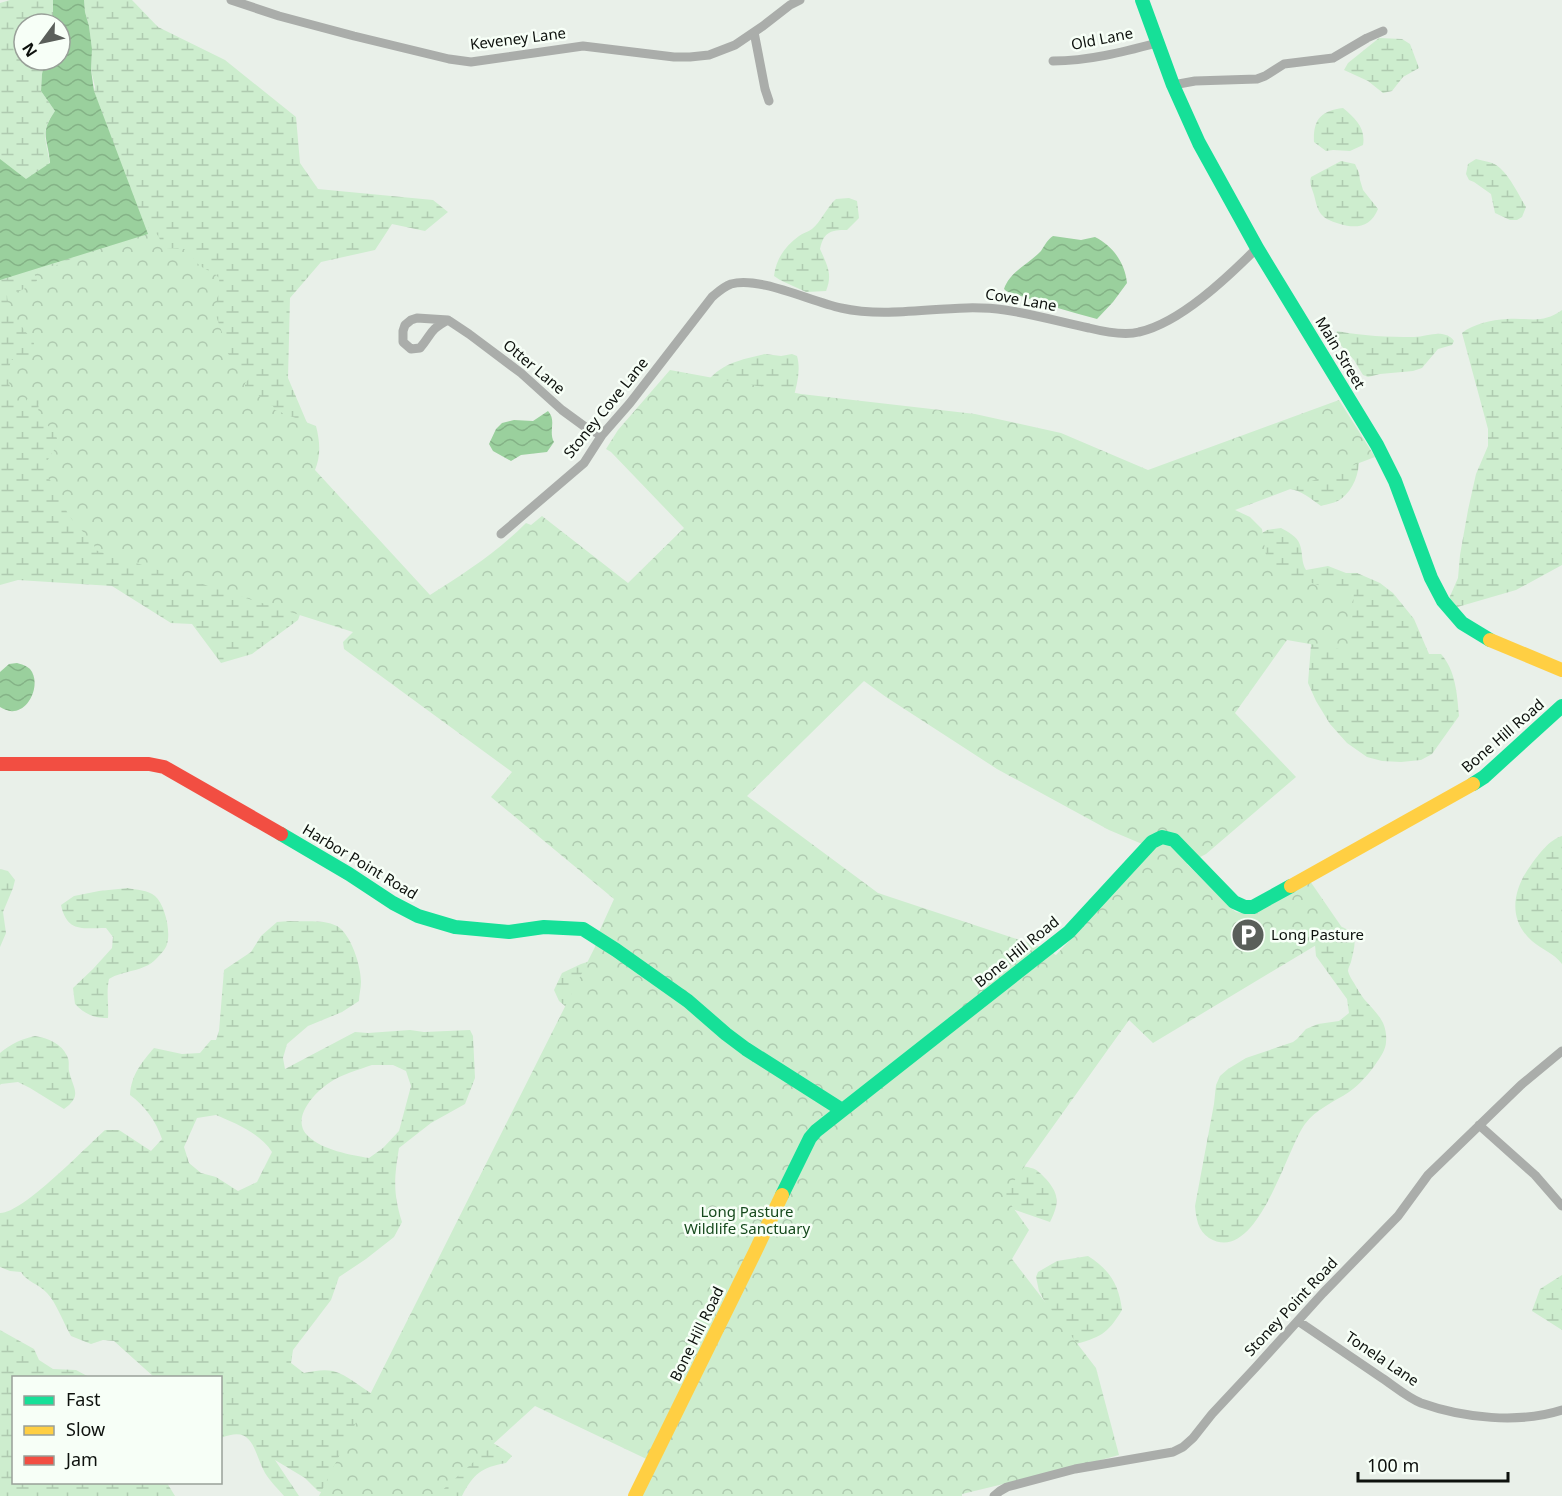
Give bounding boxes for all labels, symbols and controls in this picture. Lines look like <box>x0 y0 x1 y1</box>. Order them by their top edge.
north arrow <box>12 12 72 72</box>
street label: Keveney Lane <box>469 22 567 54</box>
street label: Old Lane <box>1069 22 1135 54</box>
text: N <box>17 39 42 62</box>
street label: Cove Lane <box>984 283 1058 315</box>
street label: Main Street <box>1311 313 1371 393</box>
street label: Otter Lane <box>499 334 570 398</box>
street label: Stoney Cove Lane <box>558 353 652 462</box>
street label: Bone Hill Road <box>1457 694 1548 777</box>
street label: Harbor Point Road <box>299 819 422 903</box>
street label: Bone Hill Road <box>970 911 1063 991</box>
parking icon: Long Pasture <box>1230 917 1266 953</box>
place label: Long Pasture <box>1271 924 1364 944</box>
park label: Long Pasture Wildlife Sanctuary <box>684 1201 810 1238</box>
street label: Stoney Point Road <box>1239 1253 1341 1360</box>
street label: Bone Hill Road <box>665 1283 728 1384</box>
street label: Tonela Lane <box>1342 1326 1423 1390</box>
legend <box>12 1376 222 1484</box>
text: Fast <box>66 1387 101 1411</box>
text: Slow <box>66 1417 105 1441</box>
scale bar <box>1358 1445 1508 1483</box>
text: Jam <box>64 1447 98 1471</box>
text: 100 m <box>1367 1453 1419 1477</box>

